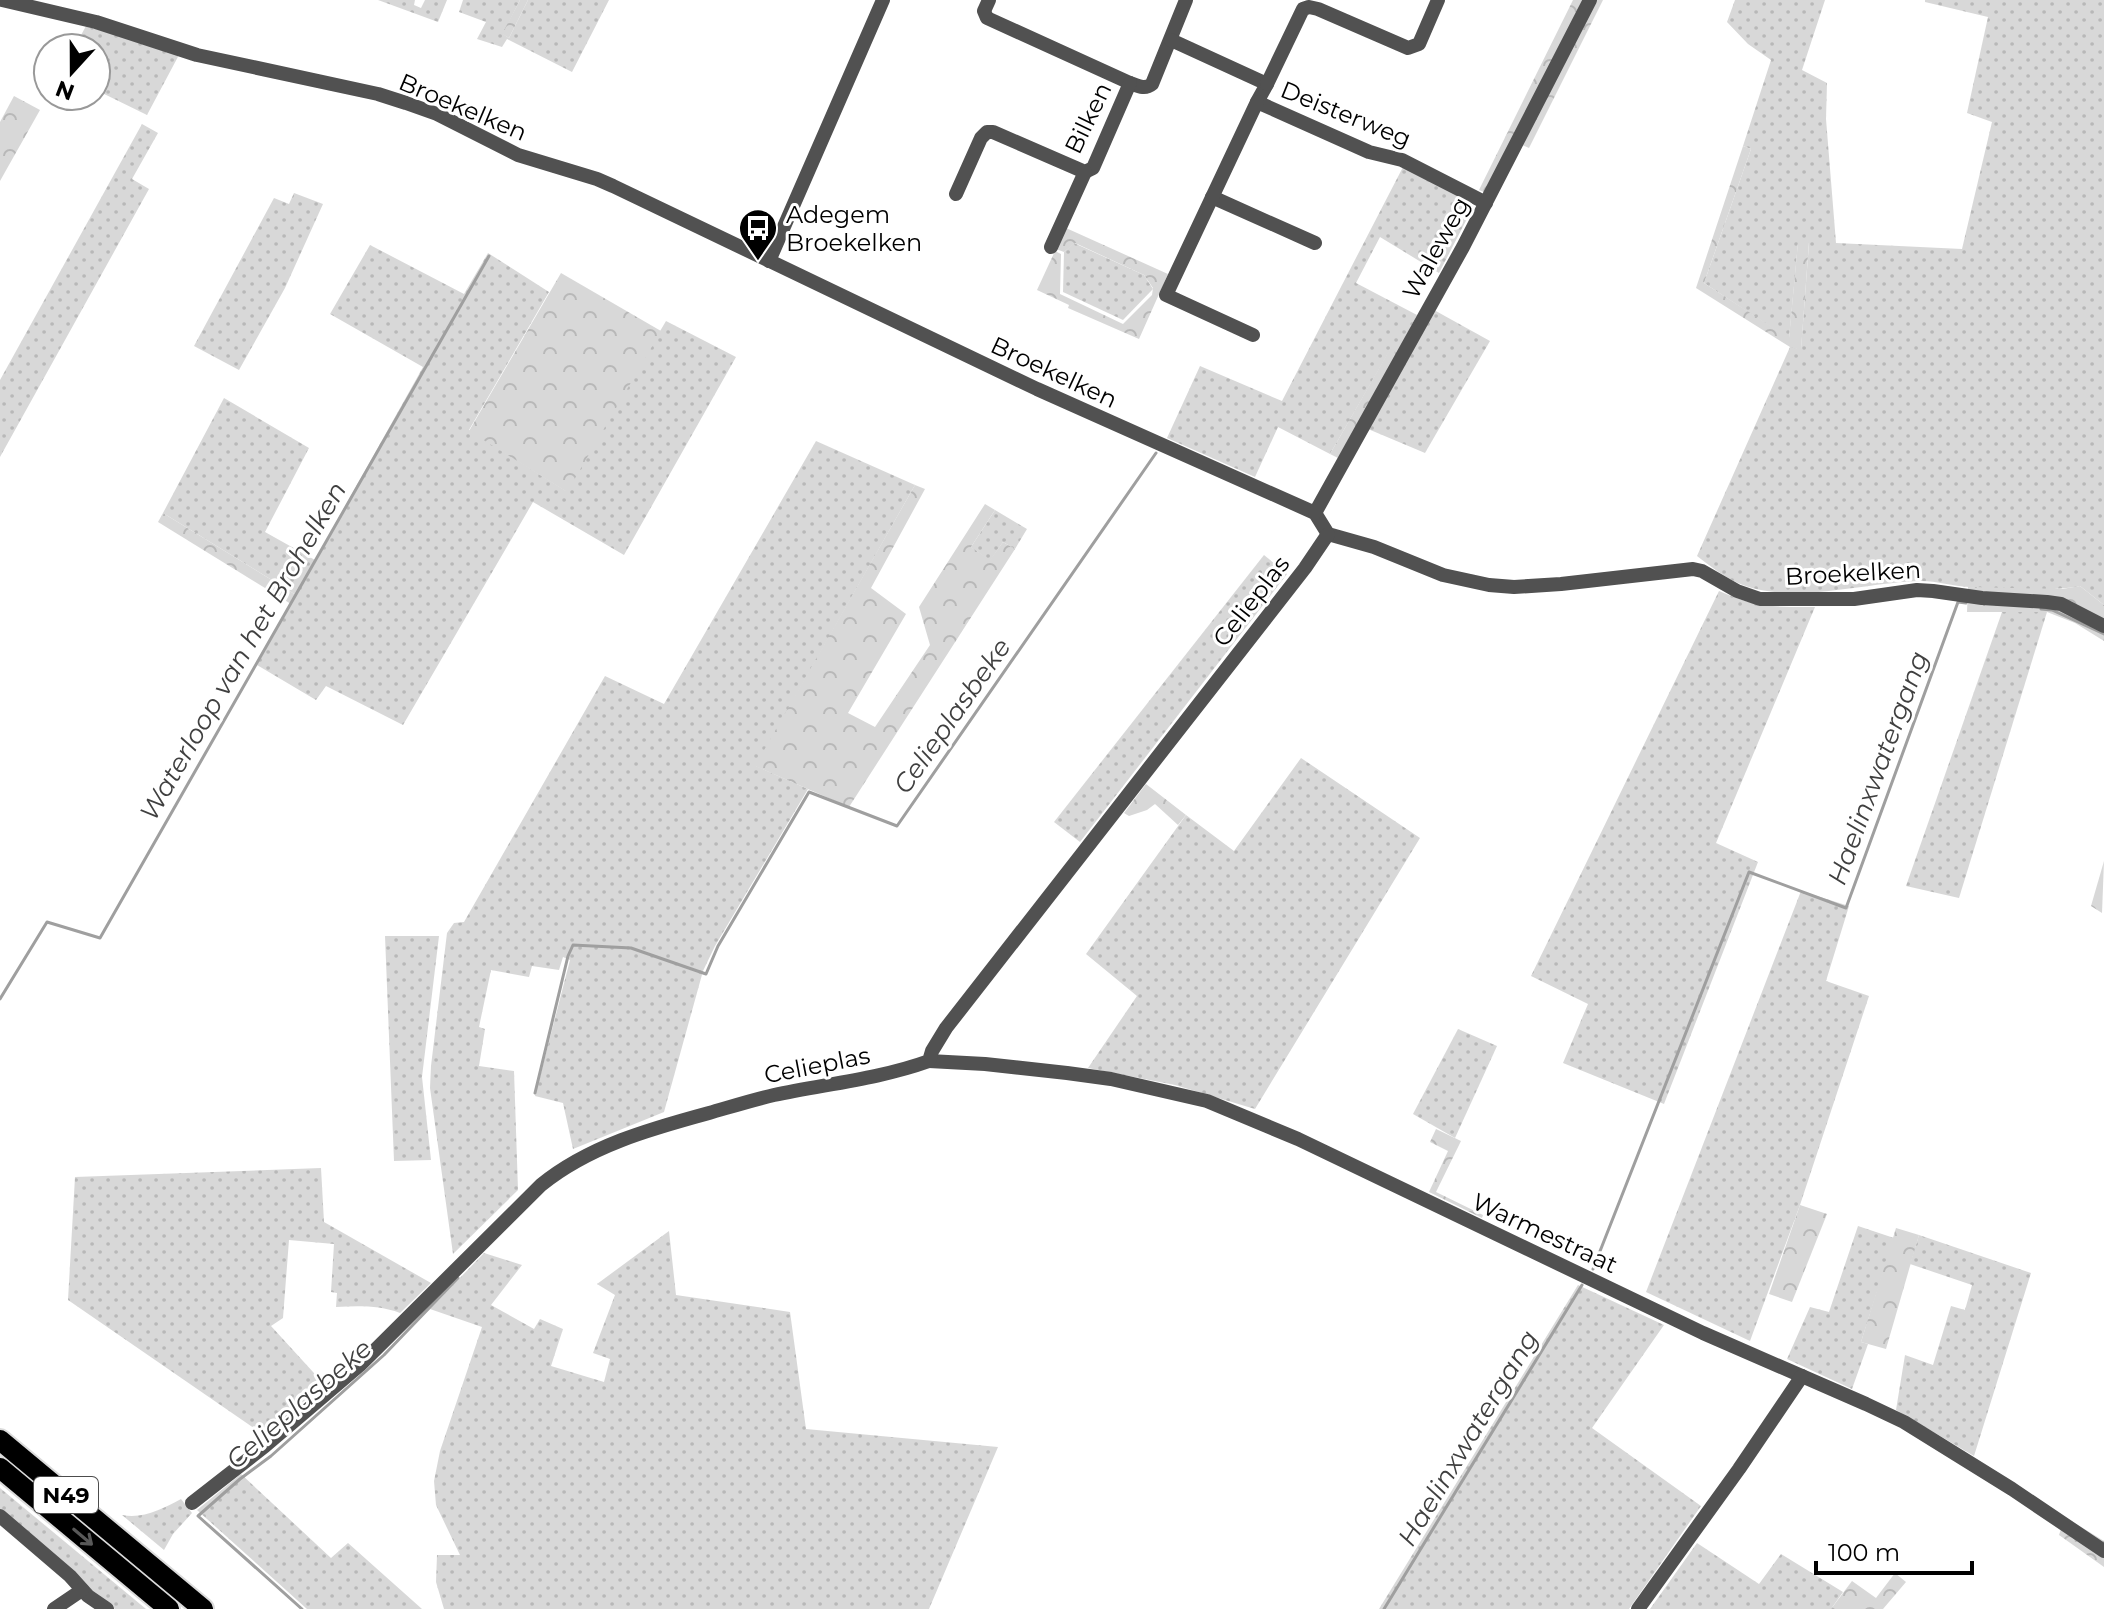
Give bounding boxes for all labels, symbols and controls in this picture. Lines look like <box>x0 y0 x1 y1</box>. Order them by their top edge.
north arrow <box>32 32 112 112</box>
street label: Broekelken <box>395 67 531 147</box>
text: N <box>52 74 78 106</box>
street label: Deisterweg <box>1277 75 1415 153</box>
street label: Bilken <box>1058 78 1118 158</box>
street label: Waleweg <box>1396 192 1476 304</box>
place label: Adegem Broekelken <box>786 200 922 257</box>
bus stop icon: Adegem Broekelken <box>737 207 779 262</box>
street label: Broekelken <box>986 330 1122 414</box>
water label: Waterloop van het Brohelken <box>133 476 353 826</box>
street label: Celieplas <box>1207 550 1295 652</box>
street label: Broekelken <box>1784 555 1922 591</box>
water label: Celieplasbeke <box>887 632 1017 800</box>
water label: Haelinxwatergang <box>1821 647 1935 889</box>
street label: Celieplas <box>762 1041 872 1089</box>
street label: Warmestraat <box>1468 1187 1623 1279</box>
water label: Haelinxwatergang <box>1391 1324 1545 1552</box>
water label: Celieplasbeke <box>220 1332 378 1476</box>
road number: N49 <box>34 1477 98 1513</box>
scale bar <box>1816 1525 1972 1575</box>
one-way arrow <box>72 1528 92 1546</box>
text: 100 m <box>1828 1538 1900 1567</box>

